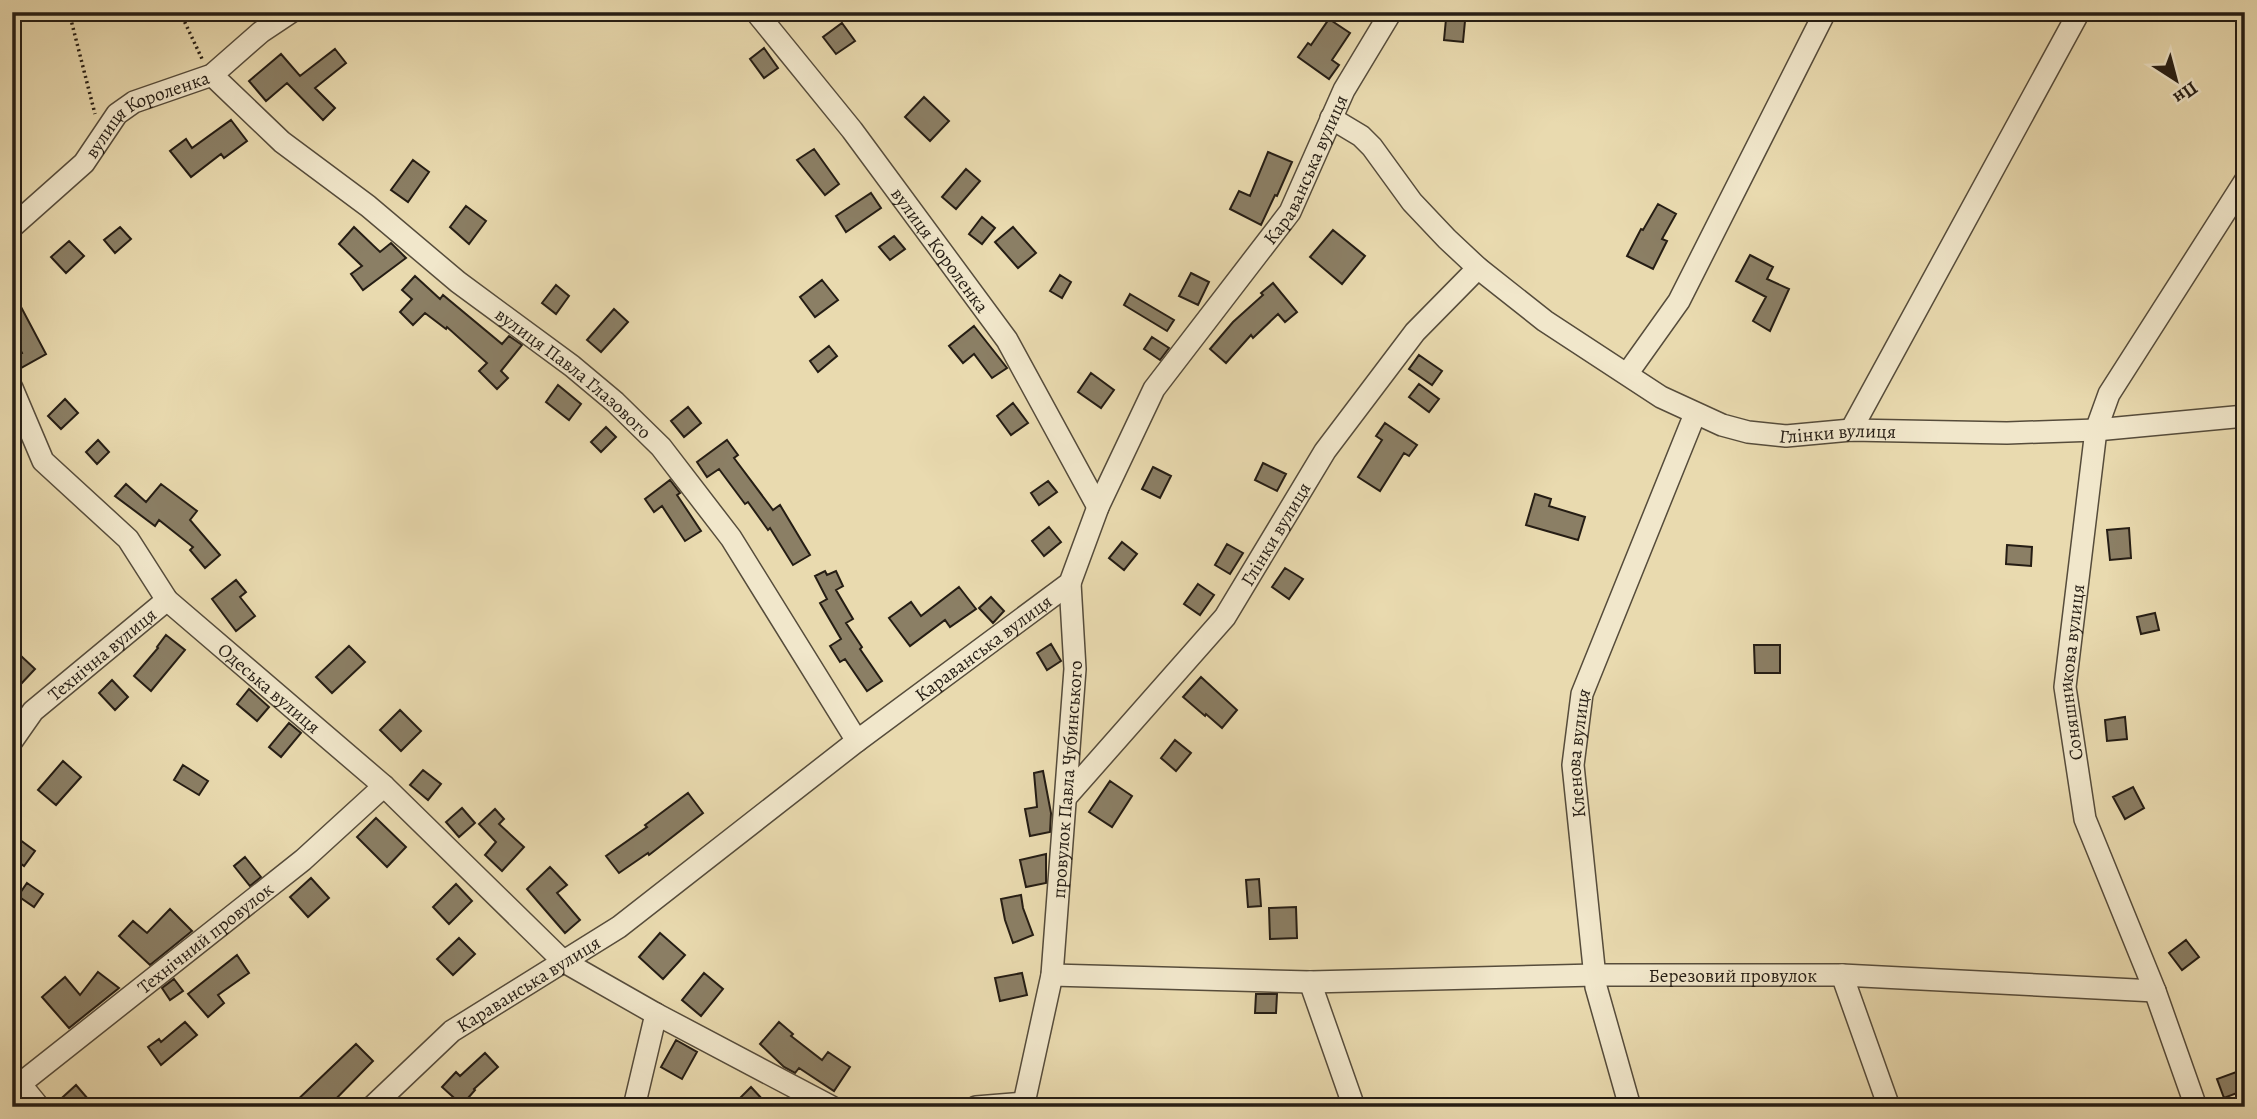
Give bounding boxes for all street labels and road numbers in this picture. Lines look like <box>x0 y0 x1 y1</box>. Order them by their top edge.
street label: вулиця Короленка <box>79 65 213 164</box>
street label: Караванська вулиця <box>1258 91 1354 250</box>
street label: вулиця Короленка <box>885 182 995 319</box>
street label: вулиця Павла Глазового <box>490 302 657 445</box>
street label: Глінки вулиця <box>1778 418 1896 450</box>
street label: Глінки вулиця <box>1235 477 1317 591</box>
street label: Соняшникова вулиця <box>2052 583 2091 762</box>
street label: Караванська вулиця <box>910 589 1058 708</box>
street label: Технічна вулиця <box>43 602 162 708</box>
street label: Одеська вулиця <box>212 637 326 740</box>
street label: провулок Павла Чубинського <box>1046 660 1089 900</box>
street label: Кленова вулиця <box>1561 684 1597 819</box>
street label: Технічний провулок <box>132 876 279 1000</box>
street label: Караванська вулиця <box>452 930 605 1039</box>
street label: Березовий провулок <box>1649 963 1817 989</box>

